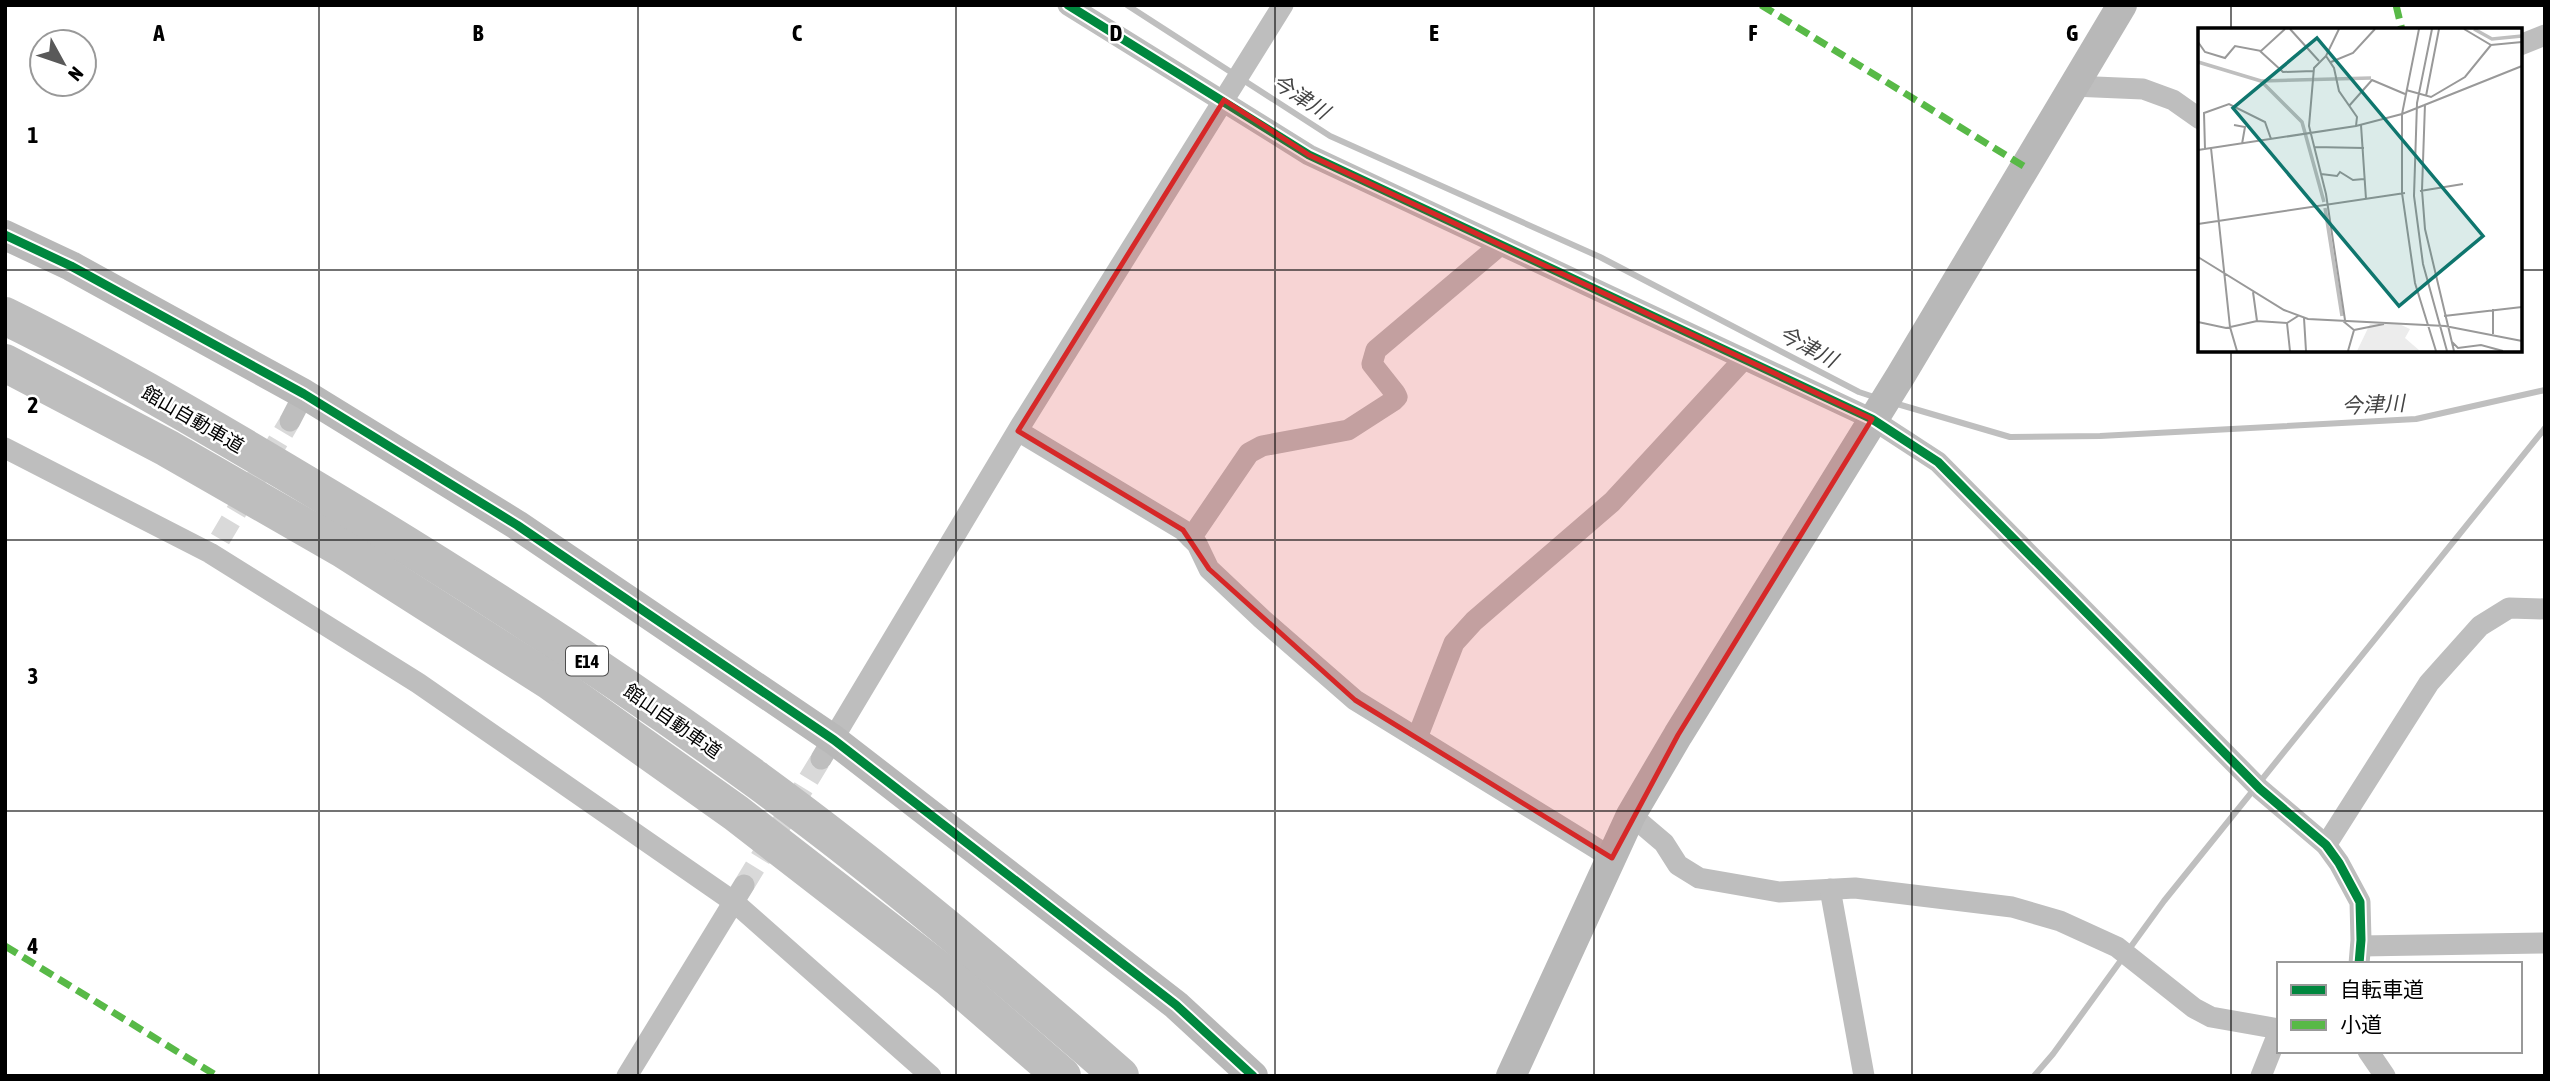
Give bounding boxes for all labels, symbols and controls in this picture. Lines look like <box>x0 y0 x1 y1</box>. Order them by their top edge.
text: A <box>152 20 165 46</box>
text: B <box>473 20 484 46</box>
text: C <box>792 20 803 46</box>
text: D <box>1110 20 1123 46</box>
text: E <box>1429 20 1439 46</box>
text: F <box>1748 20 1758 46</box>
text: G <box>2066 20 2078 46</box>
north arrow <box>28 28 98 98</box>
inset map <box>2198 28 2522 352</box>
text: N <box>64 63 88 85</box>
water label: 今津川 <box>1268 69 1336 124</box>
text: 1 <box>28 122 39 148</box>
water label: 今津川 <box>1775 321 1843 372</box>
street label: 館山自動車道 <box>138 381 248 457</box>
water label: 今津川 <box>2341 390 2407 418</box>
text: 2 <box>28 392 38 418</box>
road number: E14 <box>566 646 608 676</box>
text: 3 <box>28 663 38 689</box>
street label: 館山自動車道 <box>620 679 726 763</box>
text: 4 <box>27 933 39 959</box>
legend <box>2277 962 2522 1053</box>
text: 自転車道 <box>2340 977 2424 1001</box>
text: 小道 <box>2340 1012 2382 1036</box>

